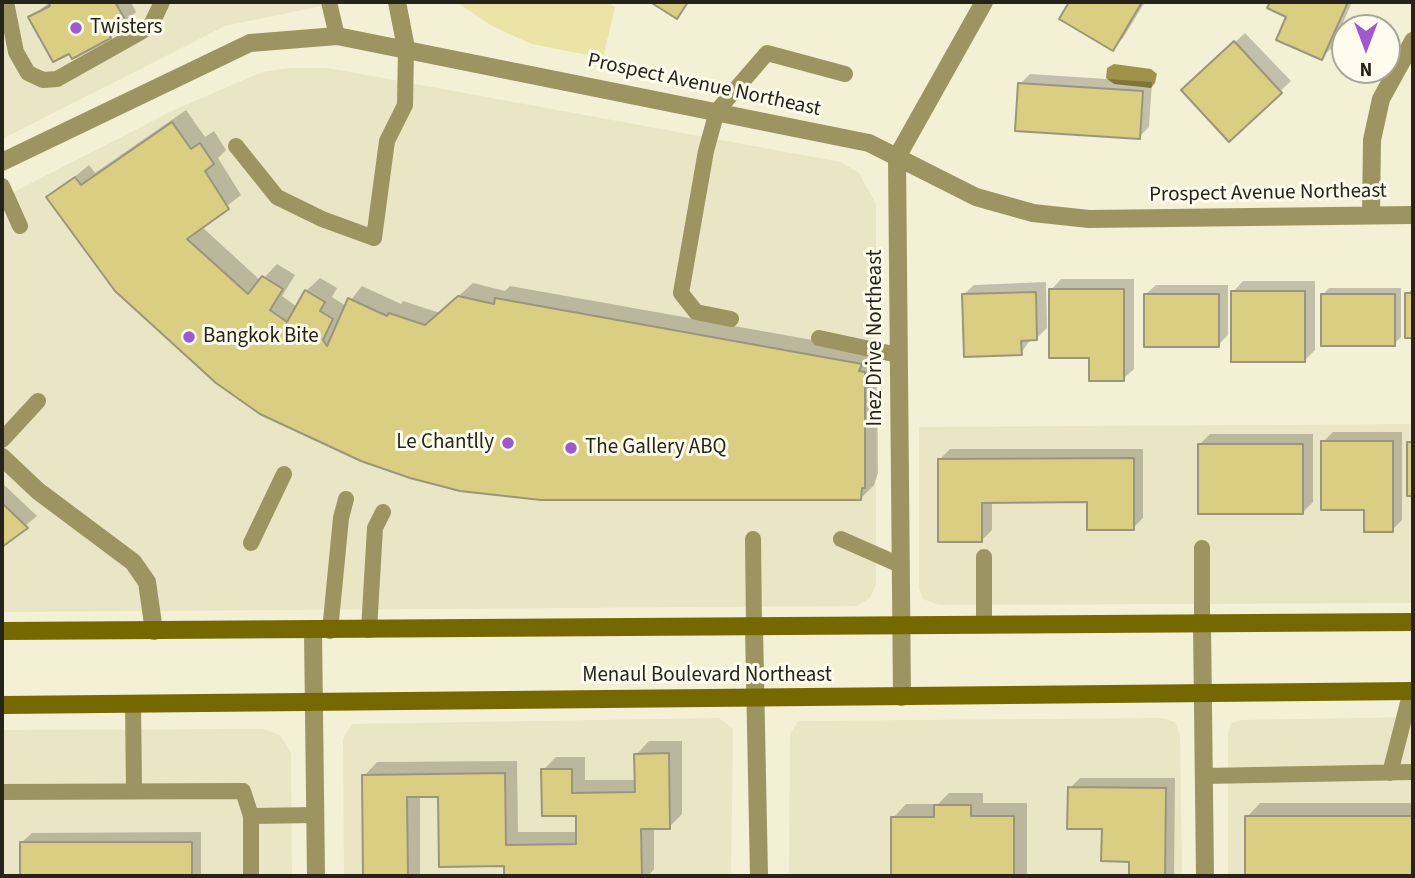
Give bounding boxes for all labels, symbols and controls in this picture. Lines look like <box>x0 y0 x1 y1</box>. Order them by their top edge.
north arrow <box>1331 14 1401 84</box>
place label: Twisters <box>90 15 162 41</box>
marker: Twisters <box>68 20 84 36</box>
street label: Prospect Avenue Northeast <box>585 49 823 123</box>
text: N <box>1360 55 1372 82</box>
street label: Prospect Avenue Northeast <box>1149 179 1387 209</box>
street label: Inez Drive Northeast <box>863 249 889 427</box>
place label: Bangkok Bite <box>203 324 319 350</box>
marker: Bangkok Bite <box>181 329 197 345</box>
place label: Le Chantlly <box>396 430 494 456</box>
marker: Le Chantlly <box>500 435 516 451</box>
place label: The Gallery ABQ <box>585 435 726 461</box>
marker: The Gallery ABQ <box>563 440 579 456</box>
street label: Menaul Boulevard Northeast <box>582 663 832 689</box>

